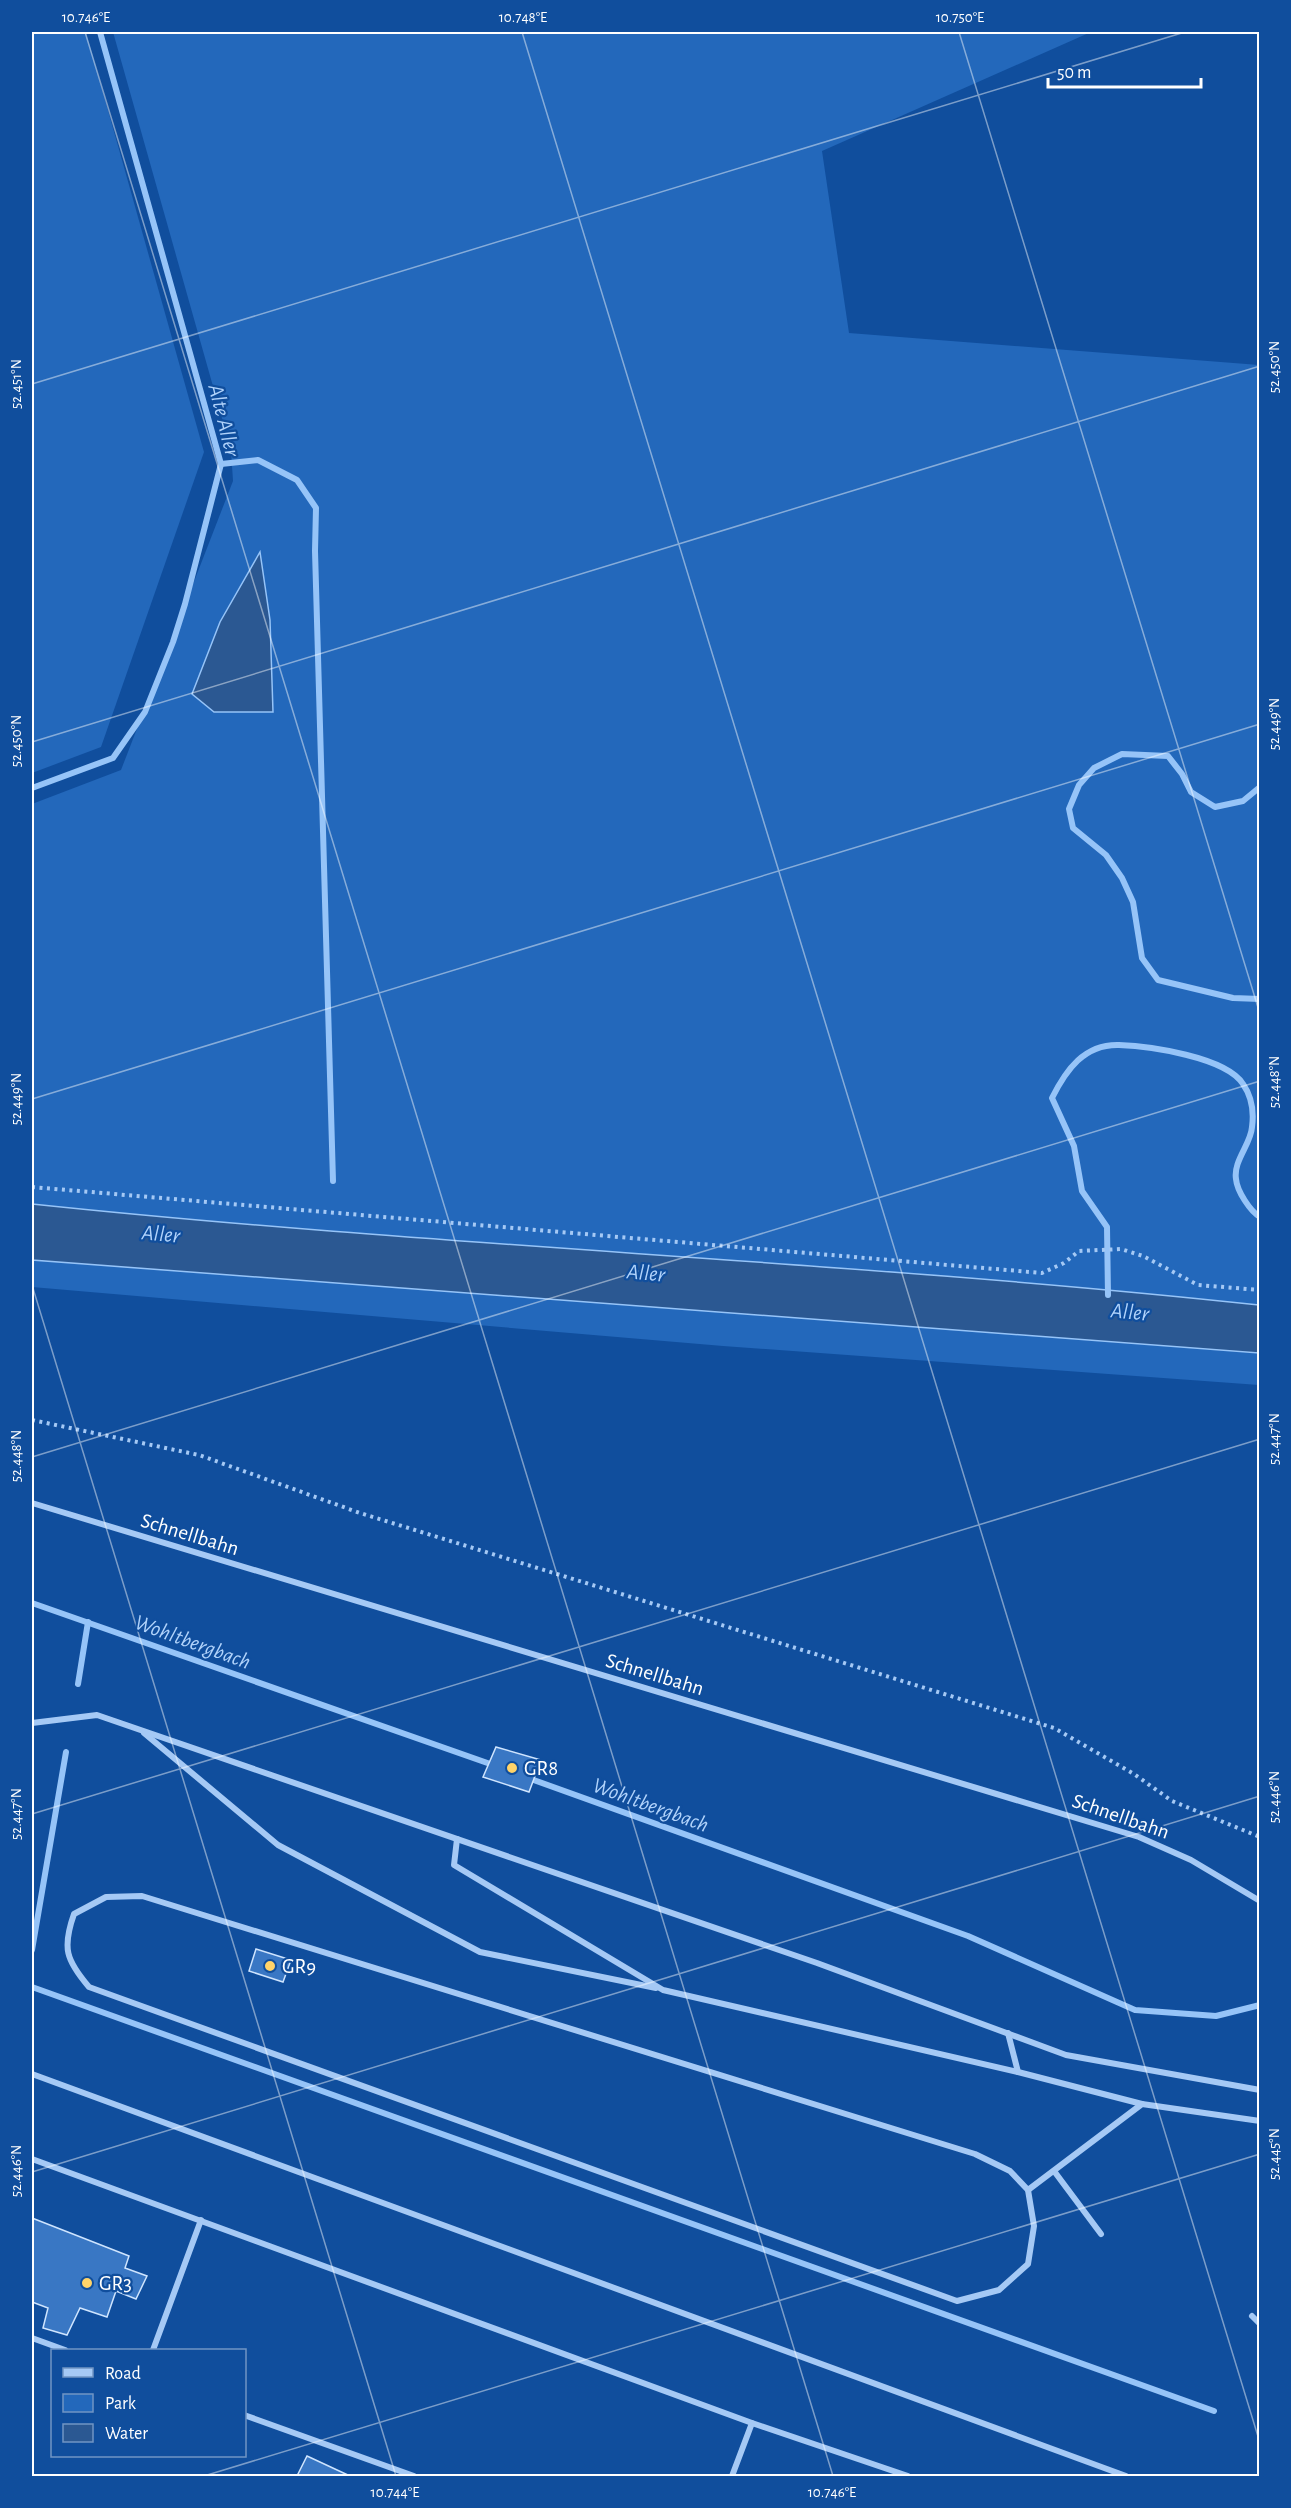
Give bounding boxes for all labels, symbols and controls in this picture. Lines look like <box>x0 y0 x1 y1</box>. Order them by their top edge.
text: 10.746°E <box>62 10 110 25</box>
text: 10.748°E <box>499 10 547 25</box>
text: 10.750°E <box>936 10 984 25</box>
scale bar <box>1048 51 1201 89</box>
text: 50 m <box>1057 64 1091 82</box>
text: 52.450°N <box>1267 341 1282 393</box>
text: 52.451°N <box>9 359 24 409</box>
water label: Alte Aller <box>204 381 244 460</box>
text: 52.449°N <box>1267 698 1282 750</box>
text: 52.450°N <box>9 715 24 767</box>
text: 52.448°N <box>1267 1056 1282 1108</box>
text: 52.449°N <box>9 1073 24 1125</box>
water label: Aller <box>140 1221 182 1247</box>
water label: Aller <box>625 1260 667 1286</box>
water label: Aller <box>1109 1299 1151 1325</box>
text: 52.447°N <box>1267 1413 1282 1465</box>
text: 52.448°N <box>9 1430 24 1482</box>
street label: Schnellbahn <box>138 1510 241 1559</box>
water label: Wohltbergbach <box>132 1611 254 1673</box>
street label: Schnellbahn <box>603 1650 706 1699</box>
place label: GR8 <box>524 1758 558 1779</box>
marker: GR8 <box>505 1761 519 1775</box>
text: 52.446°N <box>1267 1771 1282 1823</box>
water label: Wohltbergbach <box>590 1774 712 1836</box>
text: 52.447°N <box>9 1788 24 1840</box>
street label: Schnellbahn <box>1070 1790 1172 1843</box>
place label: GR9 <box>282 1956 316 1977</box>
marker: GR9 <box>263 1959 277 1973</box>
text: 52.445°N <box>1267 2128 1282 2180</box>
text: 52.446°N <box>9 2145 24 2197</box>
place label: GR3 <box>99 2273 132 2294</box>
marker: GR3 <box>80 2276 94 2290</box>
legend <box>51 2349 246 2457</box>
text: Road <box>105 2365 141 2383</box>
text: Park <box>105 2395 137 2413</box>
text: Water <box>105 2425 148 2443</box>
text: 10.744°E <box>371 2485 419 2500</box>
text: 10.746°E <box>808 2485 856 2500</box>

